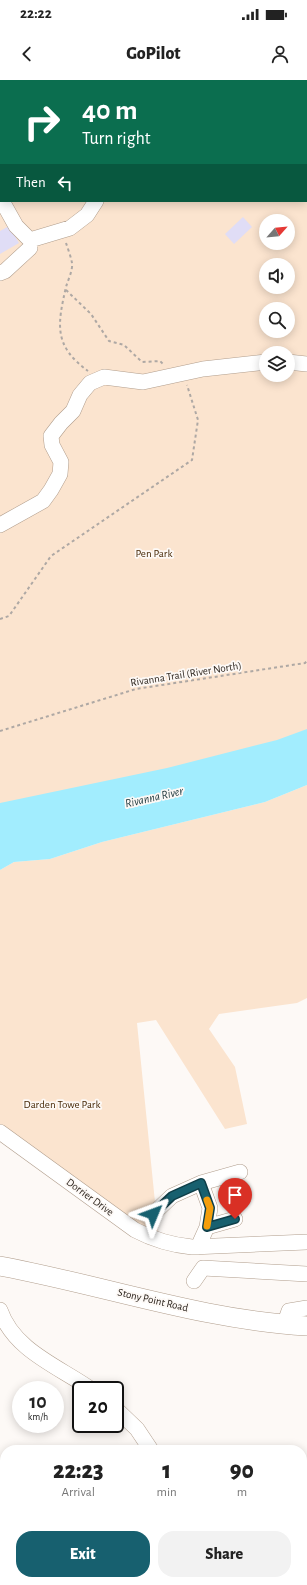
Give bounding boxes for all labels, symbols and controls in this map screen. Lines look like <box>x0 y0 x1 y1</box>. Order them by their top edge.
text: 22:22 <box>20 6 52 21</box>
icon: back <box>16 43 38 65</box>
icon: person <box>269 43 291 65</box>
text: GoPilot <box>126 45 181 63</box>
icon: right <box>16 96 68 148</box>
text: 40 m <box>82 97 138 125</box>
text: Turn right <box>82 130 151 148</box>
icon: left <box>54 172 76 194</box>
text: Then <box>16 175 46 190</box>
north arrow <box>259 214 295 250</box>
map controls <box>259 214 295 382</box>
button: sound <box>259 258 295 294</box>
button: search <box>259 302 295 338</box>
button: layers <box>259 346 295 382</box>
park label: Pen Park <box>136 548 172 559</box>
street label: Rivanna Trail (River North) <box>130 660 242 688</box>
water label: Rivanna River <box>124 784 185 810</box>
park label: Darden Towe Park <box>24 1099 100 1110</box>
street label: Dorrier Drive <box>64 1176 116 1218</box>
pin <box>218 1178 252 1219</box>
icon: arrive <box>224 1184 246 1206</box>
position arrow <box>132 1193 174 1235</box>
street label: Stony Point Road <box>117 1287 190 1314</box>
speed limit sign: 20 <box>72 1381 124 1433</box>
text: 10 <box>29 1392 47 1412</box>
text: km/h <box>28 1412 48 1422</box>
text: 22:23 <box>53 1459 104 1483</box>
text: 1 <box>162 1459 171 1483</box>
text: 90 <box>230 1459 254 1483</box>
text: Arrival <box>62 1486 95 1499</box>
text: min <box>157 1486 177 1499</box>
text: m <box>237 1486 247 1499</box>
button: Exit <box>16 1531 150 1577</box>
button: Share <box>158 1531 291 1577</box>

